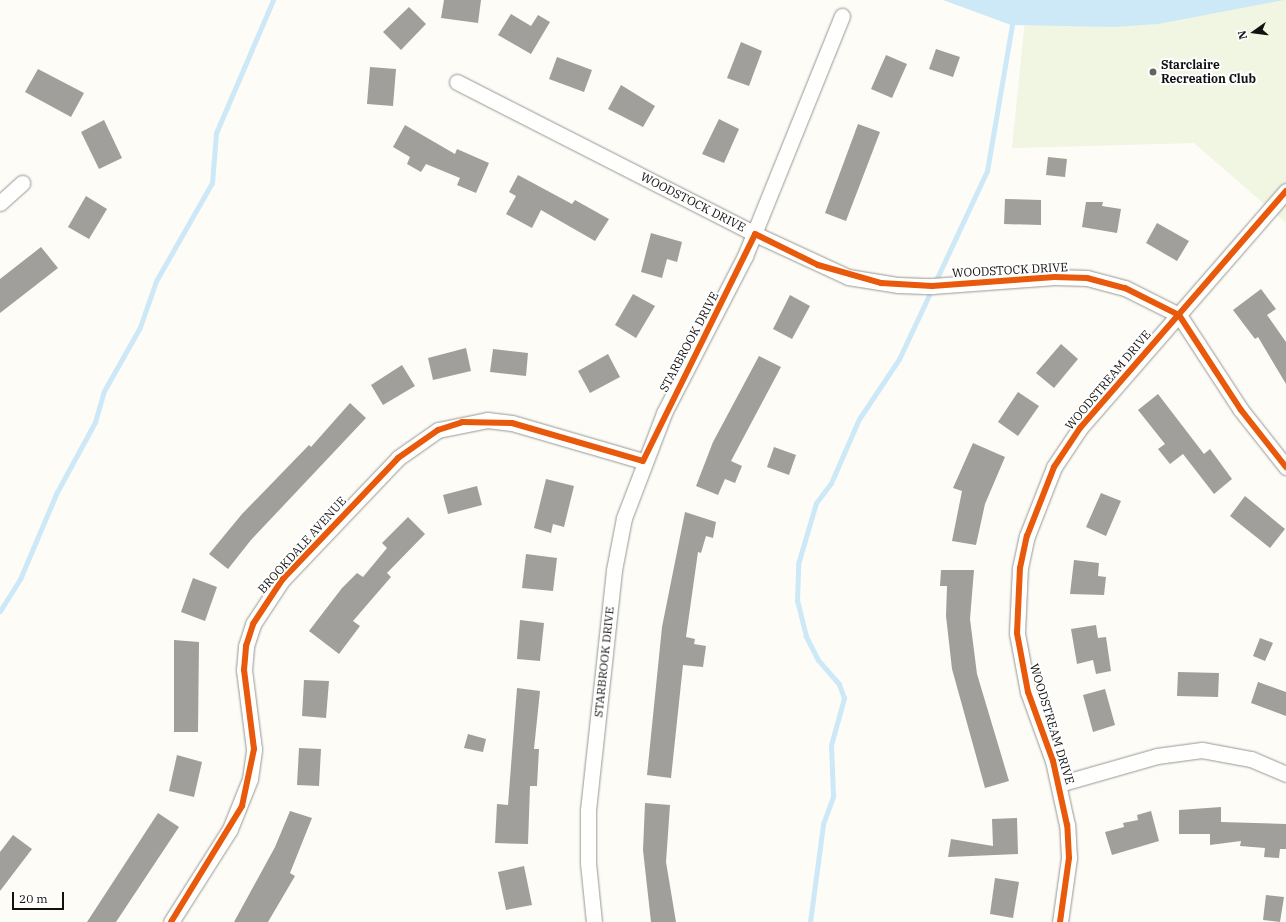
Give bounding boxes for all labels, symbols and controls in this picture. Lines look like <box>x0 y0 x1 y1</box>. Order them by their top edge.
north arrow <box>1234 12 1274 52</box>
text: N <box>1235 29 1250 41</box>
place label: Starclaire Recreation Club <box>1161 58 1256 86</box>
marker: Starclaire Recreation Club <box>1148 67 1158 77</box>
street label: WOODSTOCK DRIVE <box>638 169 748 235</box>
street label: WOODSTOCK DRIVE <box>952 260 1068 280</box>
street label: STARBROOK DRIVE <box>657 289 721 395</box>
street label: WOODSTREAM DRIVE <box>1062 327 1154 433</box>
street label: BROOKDALE AVENUE <box>255 494 349 596</box>
street label: STARBROOK DRIVE <box>591 606 617 718</box>
street label: WOODSTREAM DRIVE <box>1027 662 1077 786</box>
scale bar <box>14 884 66 910</box>
text: 20 m <box>19 891 48 906</box>

